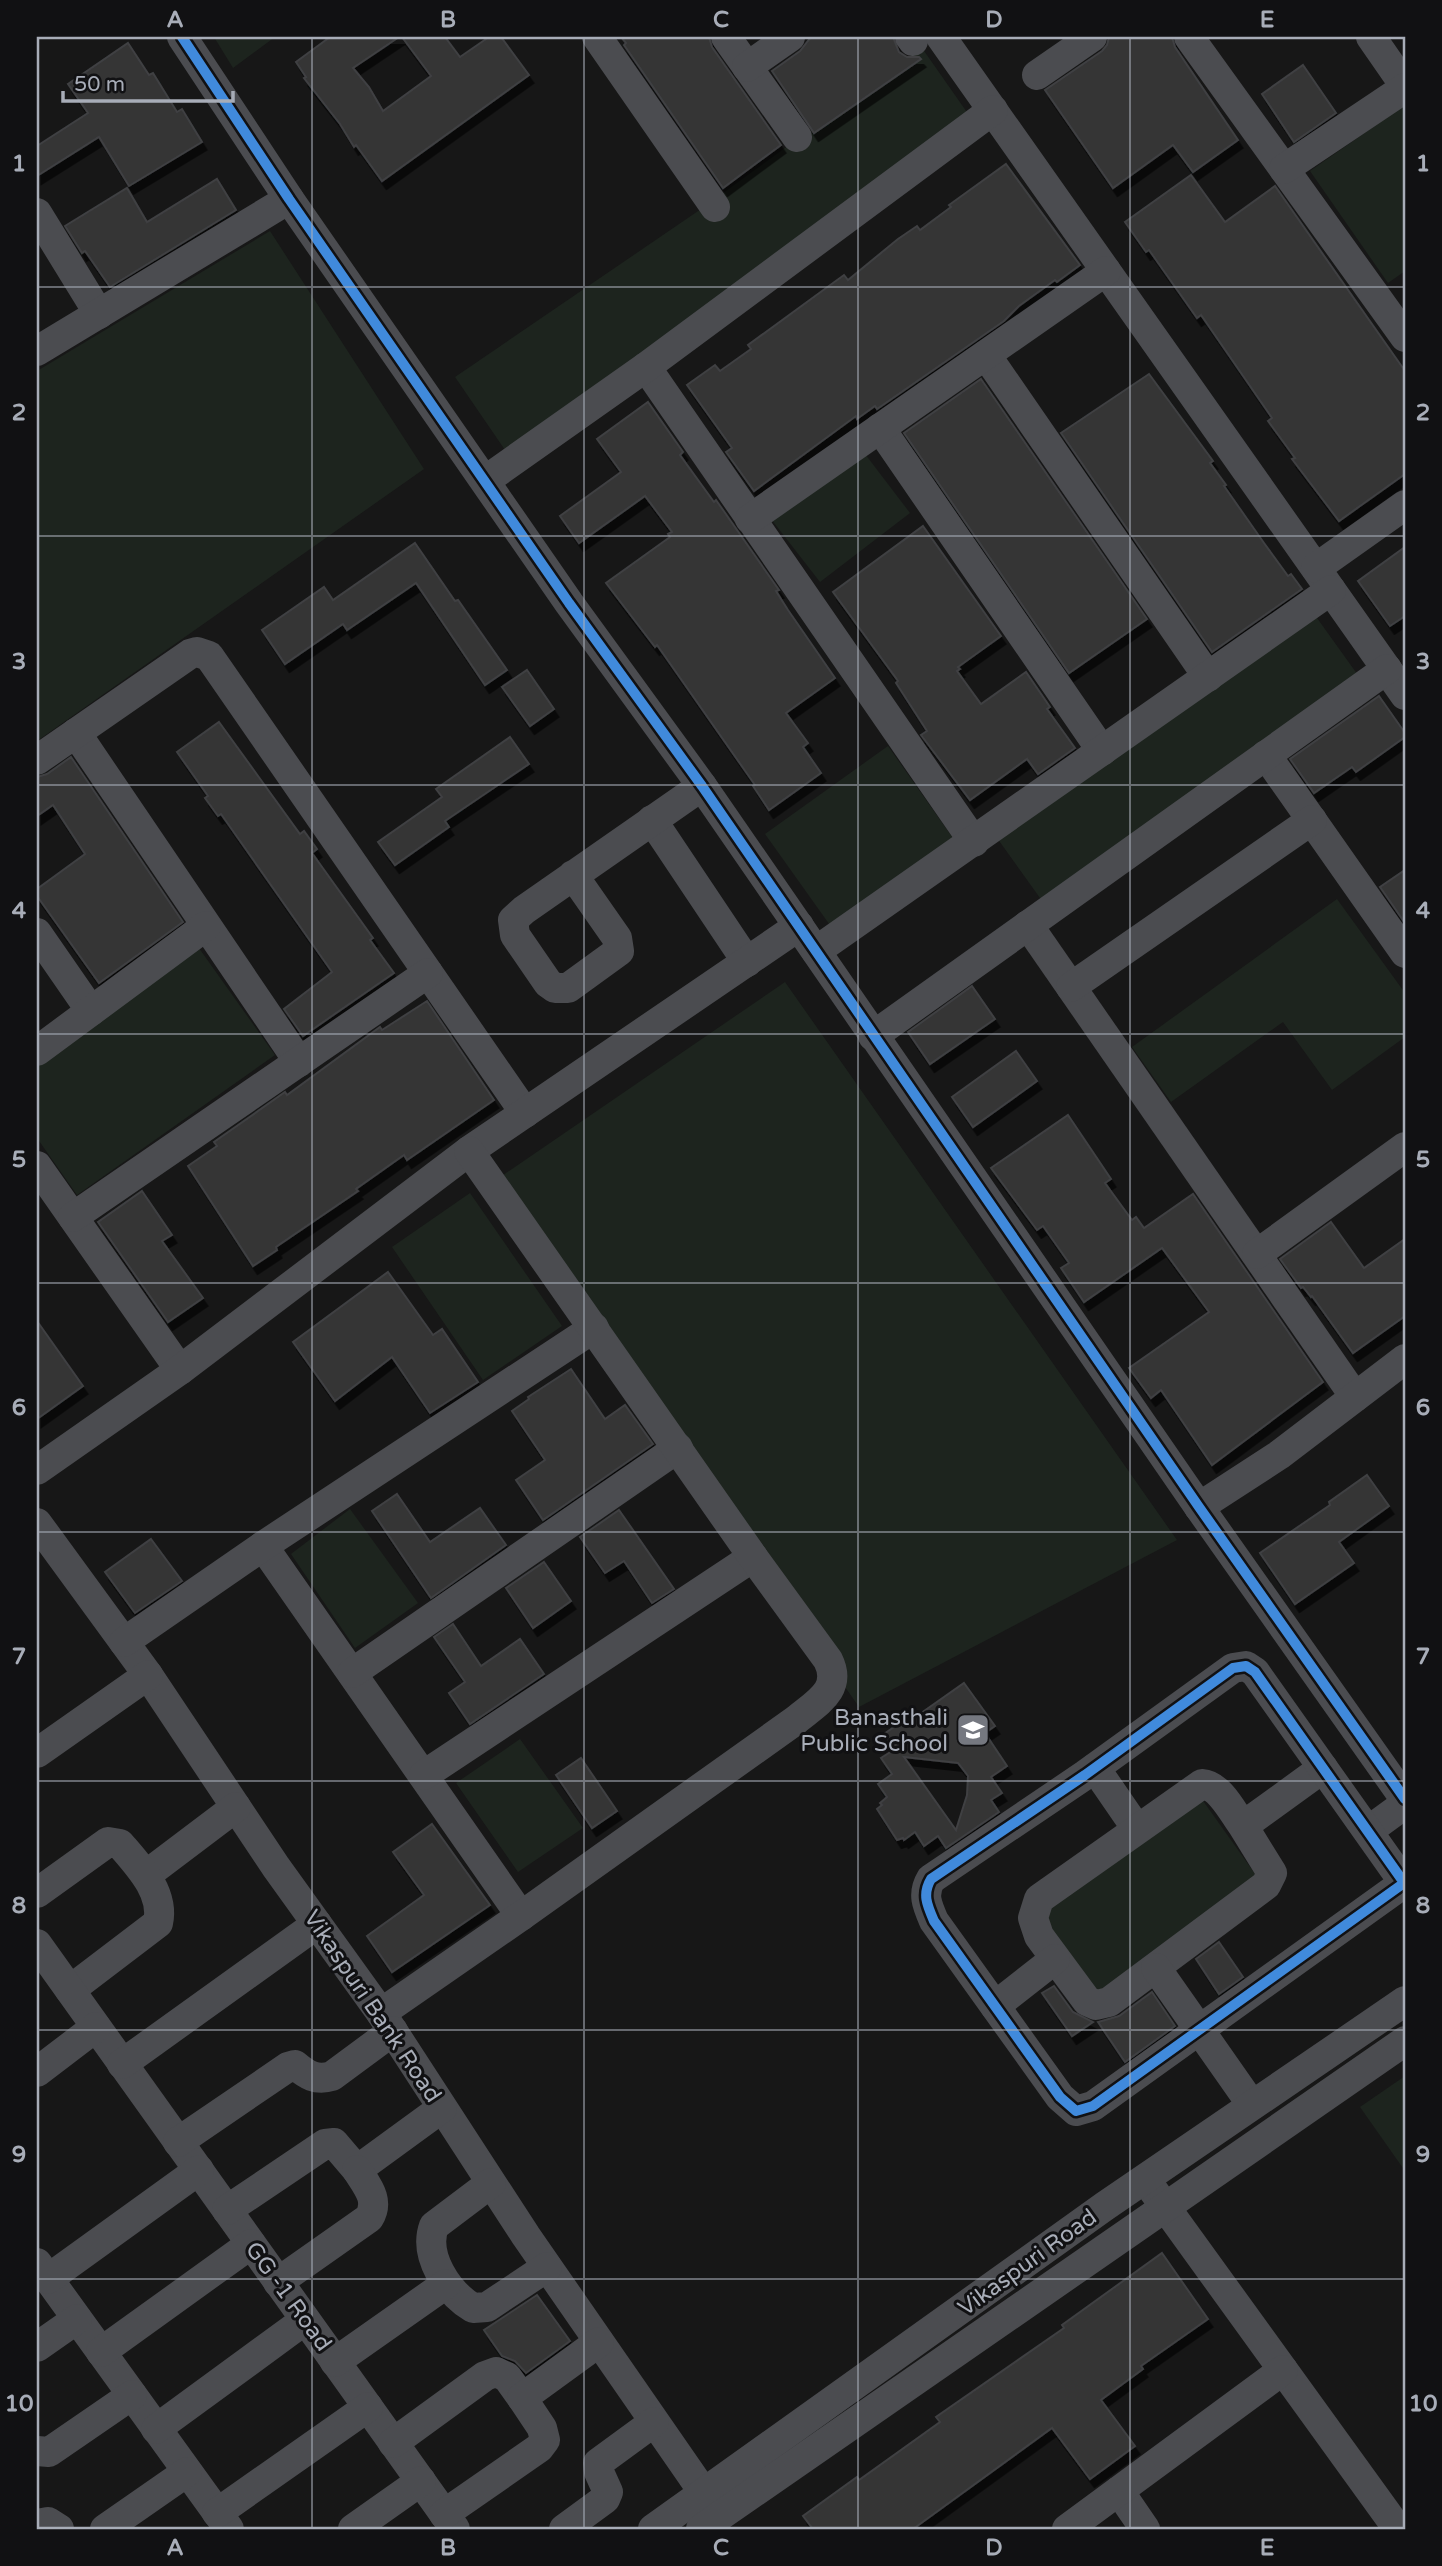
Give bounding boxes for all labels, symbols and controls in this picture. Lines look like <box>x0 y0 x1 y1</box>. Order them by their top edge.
text: A <box>166 6 184 34</box>
text: B <box>440 6 456 34</box>
text: C <box>713 6 729 34</box>
text: D <box>985 6 1003 34</box>
text: E <box>1260 6 1274 34</box>
scale bar <box>63 60 233 104</box>
text: 50 m <box>74 72 125 97</box>
text: 1 <box>12 150 26 178</box>
text: 1 <box>1416 150 1430 178</box>
text: 2 <box>12 399 26 427</box>
text: 2 <box>1416 399 1430 427</box>
text: 3 <box>12 648 26 676</box>
text: 3 <box>1416 648 1430 676</box>
text: 4 <box>12 897 27 925</box>
text: 4 <box>1416 897 1431 925</box>
text: 5 <box>12 1146 26 1174</box>
text: 5 <box>1416 1146 1430 1174</box>
text: 6 <box>12 1394 26 1422</box>
text: 6 <box>1416 1394 1430 1422</box>
text: 7 <box>12 1643 26 1671</box>
text: 7 <box>1416 1643 1430 1671</box>
place label: Banasthali Public School <box>800 1704 948 1758</box>
school or university icon: Banasthali Public School <box>954 1711 992 1749</box>
text: 8 <box>12 1892 26 1920</box>
text: 8 <box>1416 1892 1430 1920</box>
street label: Vikaspuri Bank Road <box>297 1905 447 2108</box>
text: 9 <box>12 2141 26 2169</box>
text: 9 <box>1416 2141 1430 2169</box>
street label: Vikaspuri Road <box>953 2203 1102 2323</box>
street label: GG -1 Road <box>239 2236 337 2357</box>
text: 10 <box>5 2390 33 2418</box>
text: 10 <box>1409 2390 1437 2418</box>
text: A <box>166 2534 184 2562</box>
text: B <box>440 2534 456 2562</box>
text: C <box>713 2534 729 2562</box>
text: D <box>985 2534 1003 2562</box>
text: E <box>1260 2534 1274 2562</box>

